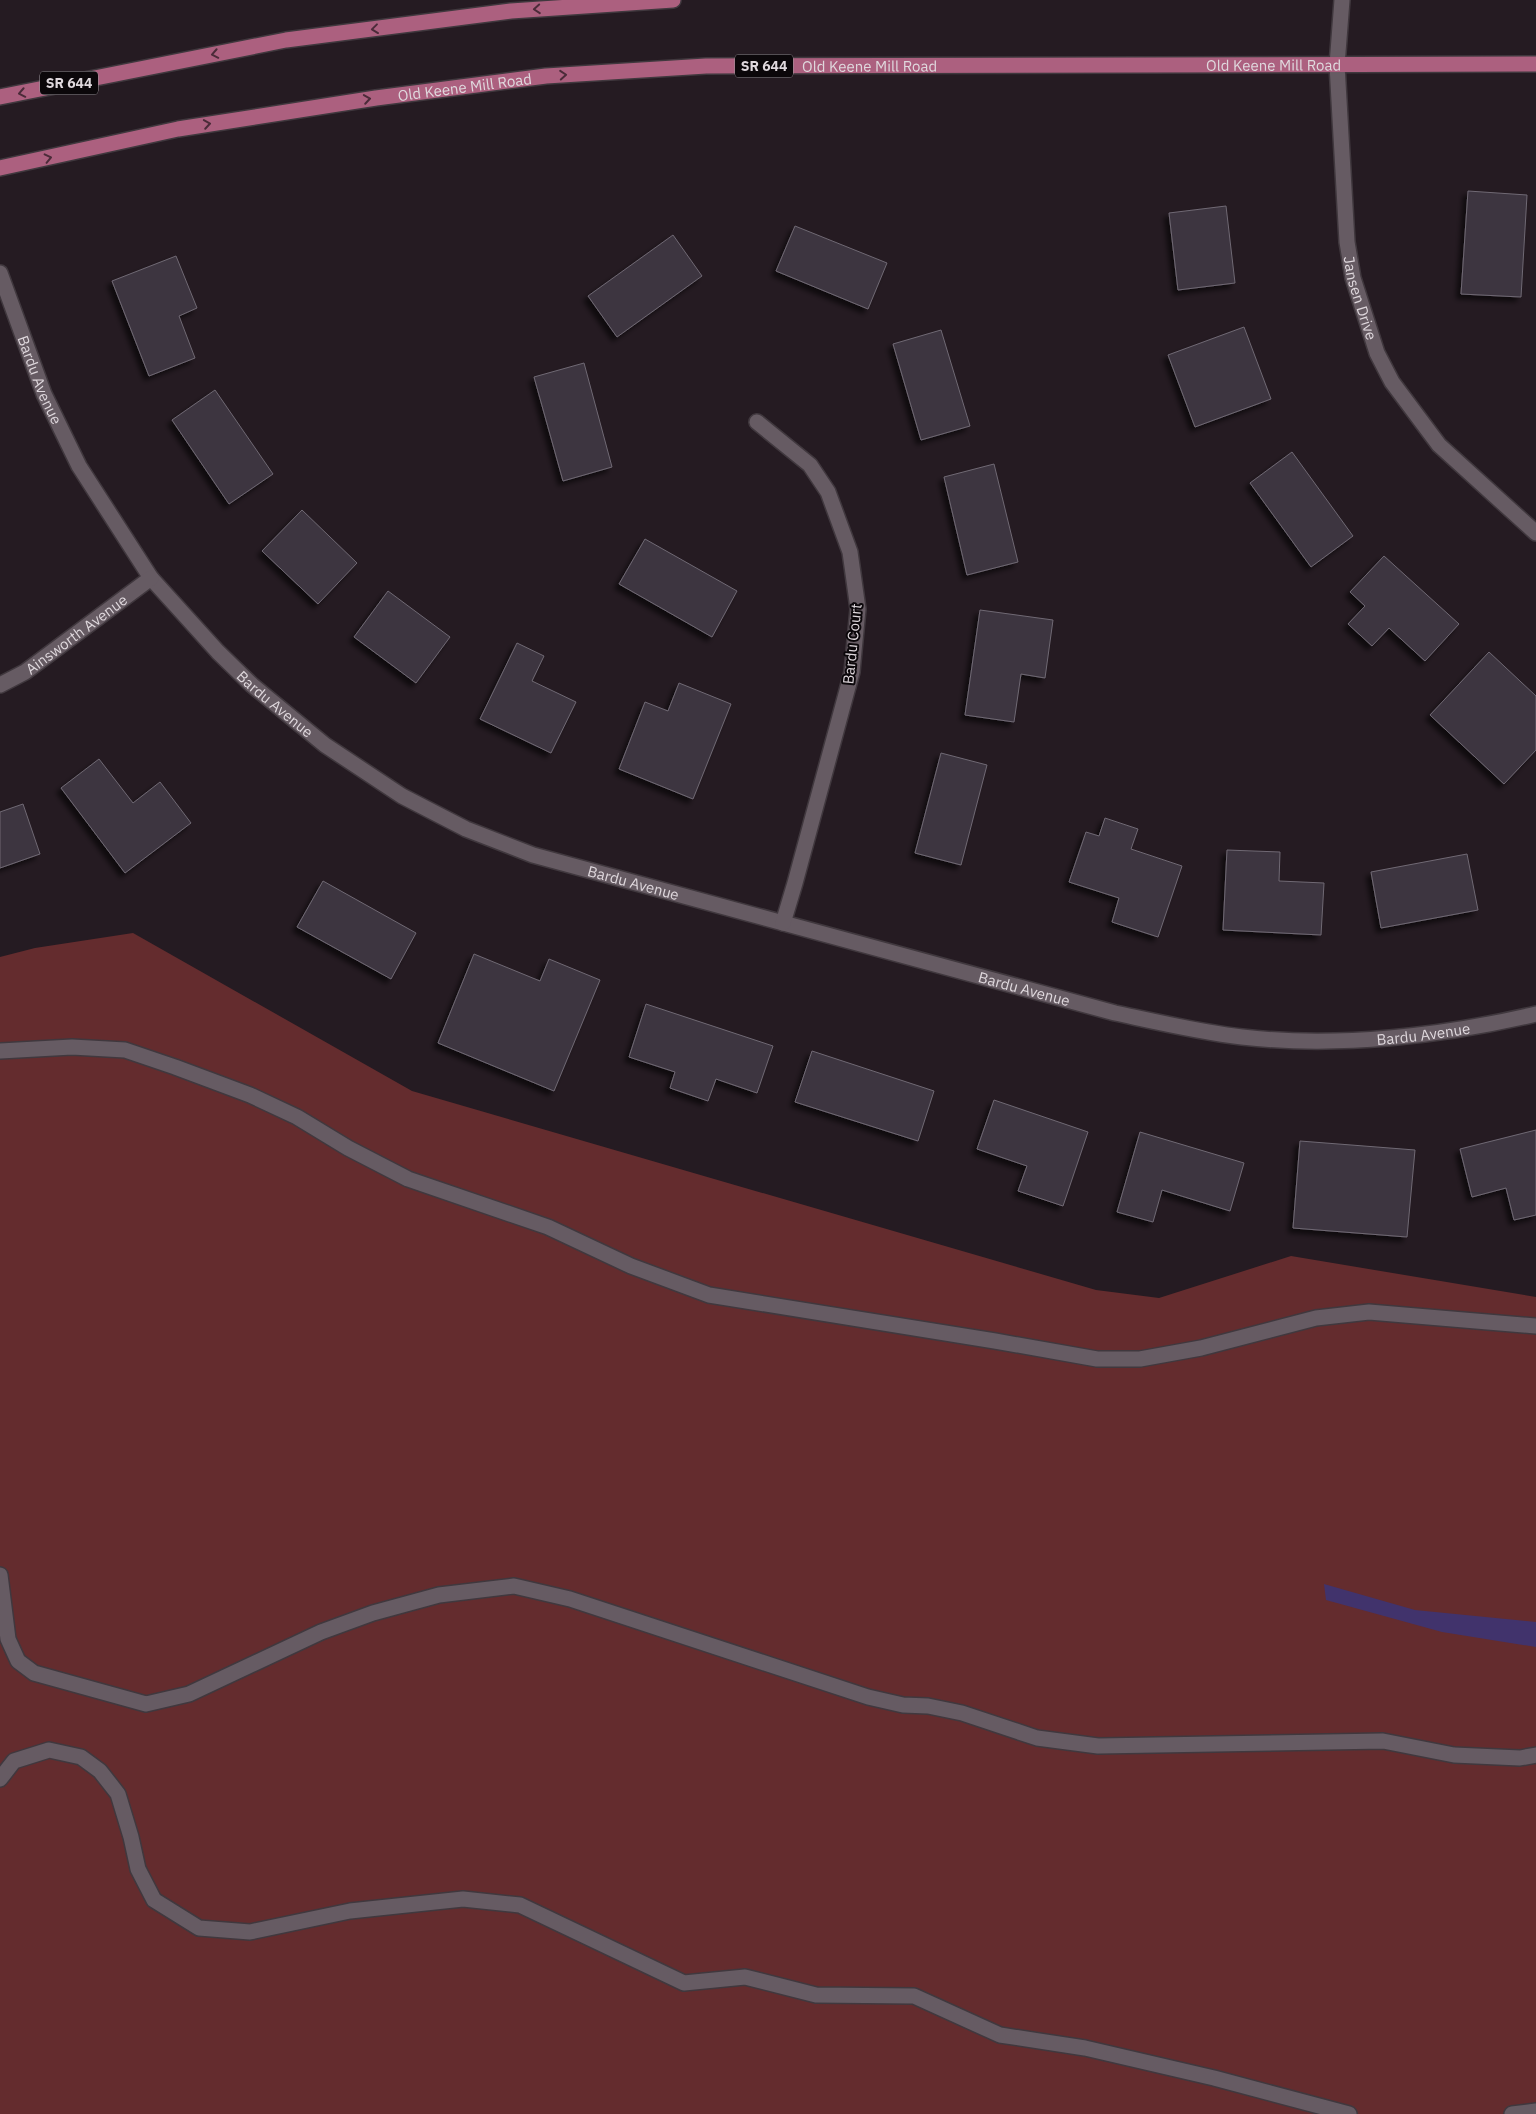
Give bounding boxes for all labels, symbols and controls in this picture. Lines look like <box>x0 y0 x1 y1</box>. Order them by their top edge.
one-way arrow <box>532 4 540 15</box>
one-way arrow <box>371 23 379 34</box>
one-way arrow <box>210 49 219 59</box>
road number: SR 644 <box>735 54 793 78</box>
street label: Old Keene Mill Road <box>1206 55 1341 74</box>
street label: Old Keene Mill Road <box>802 56 937 75</box>
street label: Old Keene Mill Road <box>396 68 533 105</box>
one-way arrow <box>559 70 567 81</box>
road number: SR 644 <box>40 72 98 95</box>
one-way arrow <box>17 87 26 97</box>
one-way arrow <box>363 94 371 105</box>
one-way arrow <box>202 120 211 130</box>
one-way arrow <box>43 153 52 164</box>
street label: Jansen Drive <box>1340 254 1382 342</box>
street label: Bardu Avenue <box>14 333 67 427</box>
street label: Ainsworth Avenue <box>22 590 131 678</box>
street label: Bardu Court <box>838 603 866 685</box>
street label: Bardu Avenue <box>233 666 317 741</box>
street label: Bardu Avenue <box>586 861 681 904</box>
street label: Bardu Avenue <box>976 967 1072 1010</box>
street label: Bardu Avenue <box>1376 1018 1471 1048</box>

